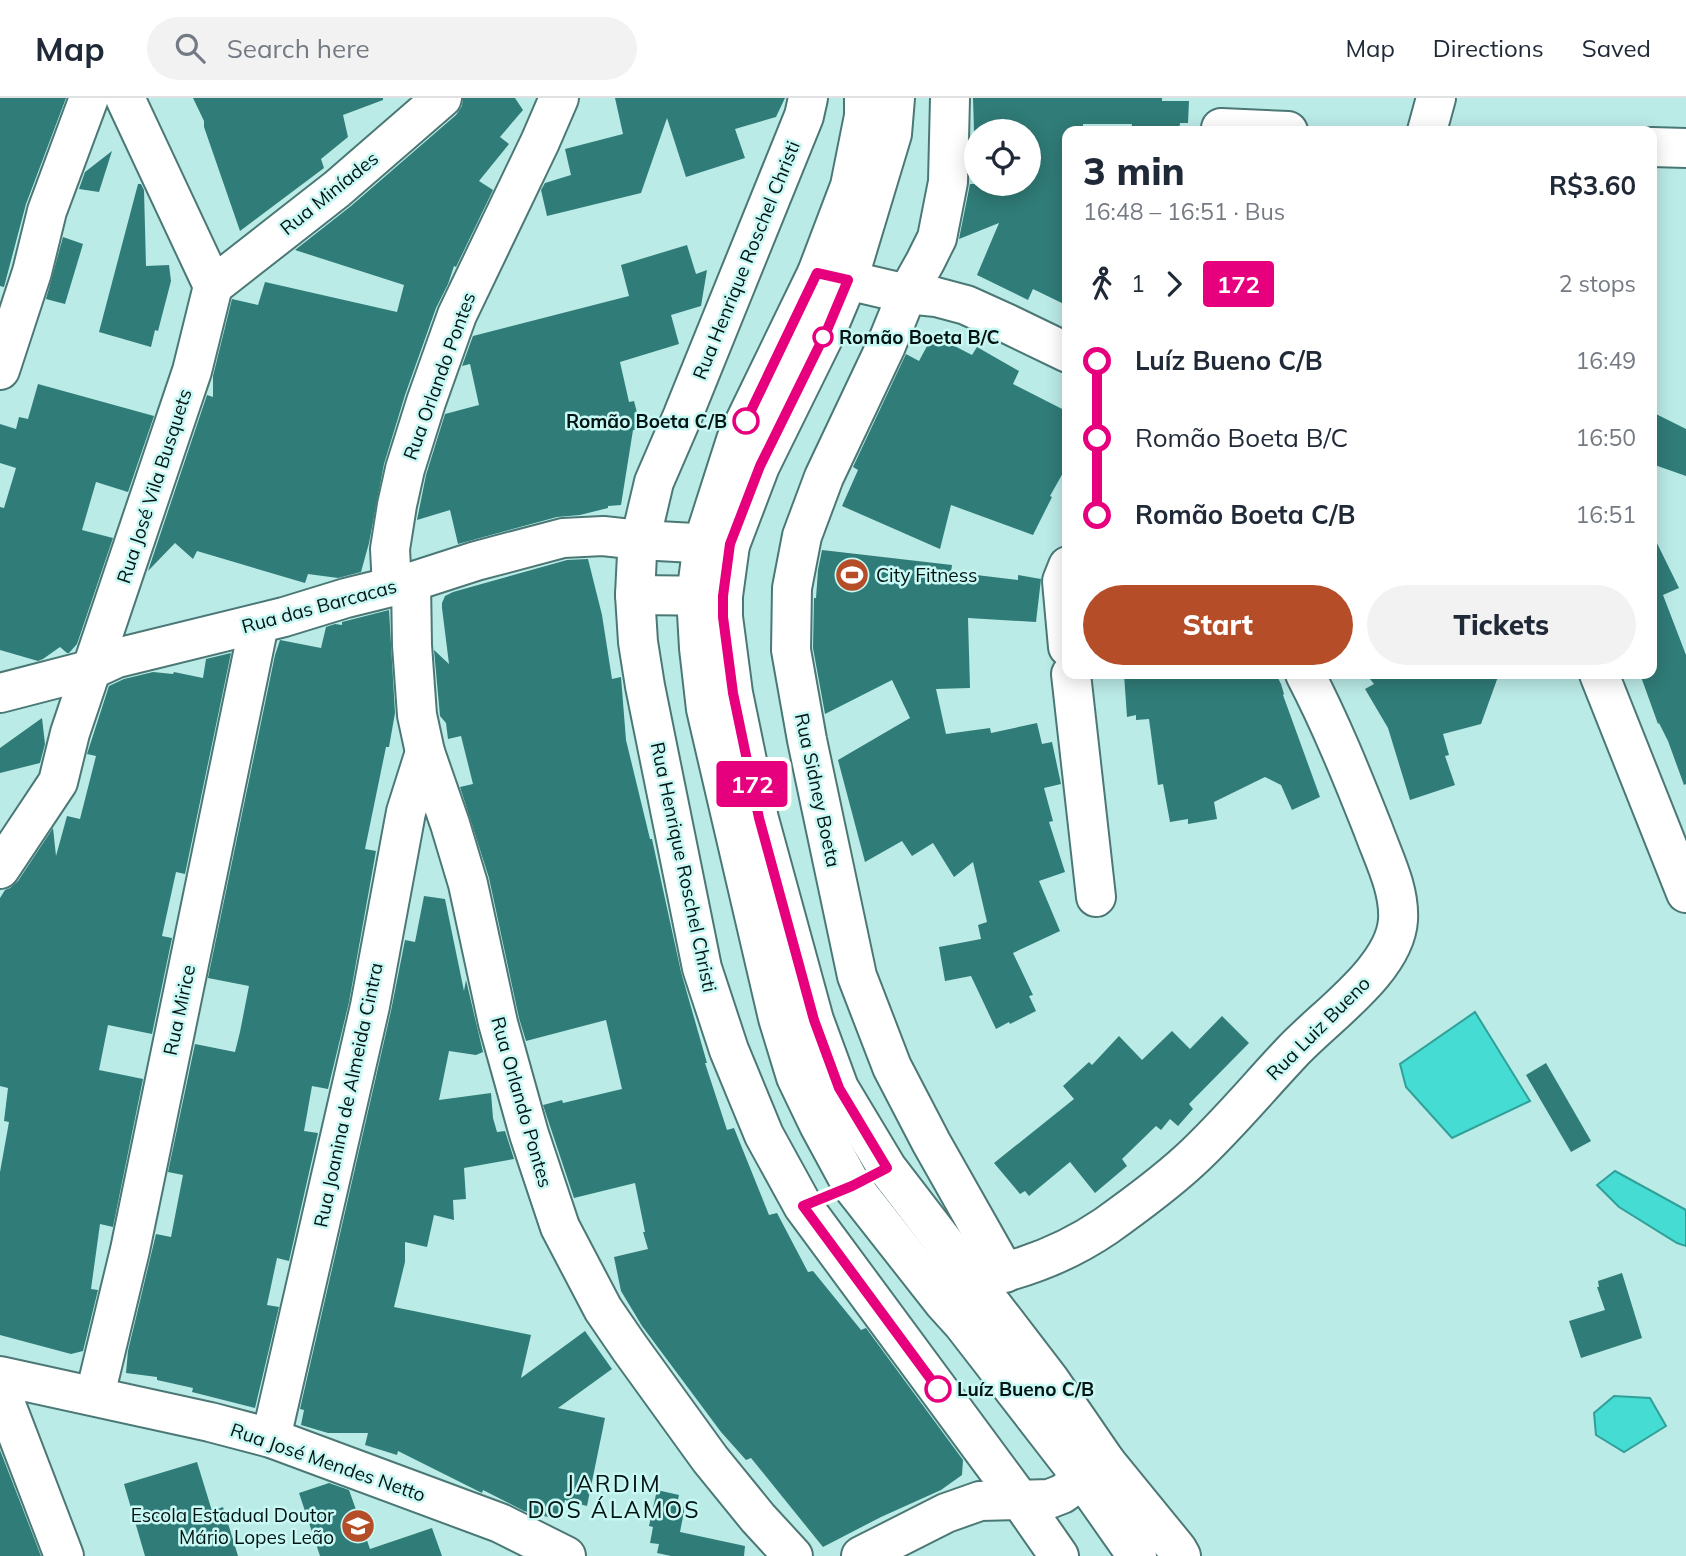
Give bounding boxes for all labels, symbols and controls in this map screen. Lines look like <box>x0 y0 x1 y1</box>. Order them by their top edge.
search box <box>147 17 637 80</box>
text: Map <box>35 28 105 69</box>
icon: search <box>171 29 209 67</box>
text: Search here <box>227 32 370 65</box>
text: Map <box>1345 33 1395 63</box>
text: Directions <box>1433 33 1544 63</box>
text: Saved <box>1582 33 1651 63</box>
map controls <box>964 119 1041 196</box>
button: locate <box>964 119 1041 196</box>
street label: Rua Henrique Roschel Christi <box>687 137 805 383</box>
street label: Rua Miníades <box>275 146 383 240</box>
text: 3 min <box>1083 147 1185 195</box>
text: R$3.60 <box>1549 169 1636 202</box>
text: 16:48 – 16:51 · Bus <box>1083 197 1285 226</box>
icon: walk <box>1083 265 1121 303</box>
icon: forward <box>1155 265 1193 303</box>
text: 1 <box>1131 269 1145 298</box>
text: 172 <box>1217 269 1260 299</box>
text: 2 stops <box>1559 269 1636 298</box>
street label: Rua Orlando Pontes <box>398 289 480 463</box>
place label: Romão Boeta B/C <box>839 325 1000 349</box>
marker: Romão Boeta B/C <box>813 327 833 347</box>
text: Luíz Bueno C/B <box>1135 344 1323 377</box>
text: 16:49 <box>1576 346 1636 375</box>
street label: Rua José Vila Busquets <box>111 386 197 586</box>
marker: Romão Boeta C/B <box>733 408 759 434</box>
place label: Romão Boeta C/B <box>566 409 727 433</box>
text: Romão Boeta B/C <box>1135 421 1348 454</box>
text: 16:50 <box>1576 423 1636 452</box>
text: Romão Boeta C/B <box>1135 498 1355 531</box>
text: 16:51 <box>1576 500 1636 529</box>
sports icon: City Fitness <box>833 556 871 594</box>
place label: City Fitness <box>876 563 978 587</box>
street label: Rua das Barcacas <box>239 574 399 638</box>
button: Start <box>1083 585 1353 665</box>
button: Tickets <box>1367 585 1636 665</box>
street label: Rua Sidney Boeta <box>790 711 846 869</box>
street label: Rua Henrique Roschel Christi <box>646 740 722 994</box>
line badge: 172 <box>712 761 792 807</box>
text: 172 <box>730 769 774 799</box>
street label: Rua Joanina de Almeida Cintra <box>308 960 388 1230</box>
street label: Rua Mirice <box>158 962 200 1058</box>
street label: Rua Luiz Bueno <box>1261 971 1375 1085</box>
street label: Rua Orlando Pontes <box>486 1014 558 1190</box>
marker: Luíz Bueno C/B <box>925 1376 951 1402</box>
place label: Luíz Bueno C/B <box>957 1377 1094 1401</box>
street label: Rua José Mendes Netto <box>227 1417 429 1507</box>
district label: JARDIM DOS ÁLAMOS <box>528 1469 700 1524</box>
place label: Escola Estadual Doutor Mário Lopes Leão <box>131 1503 334 1549</box>
school or university icon: Escola Estadual Doutor Mário Lopes Leão <box>339 1507 377 1545</box>

